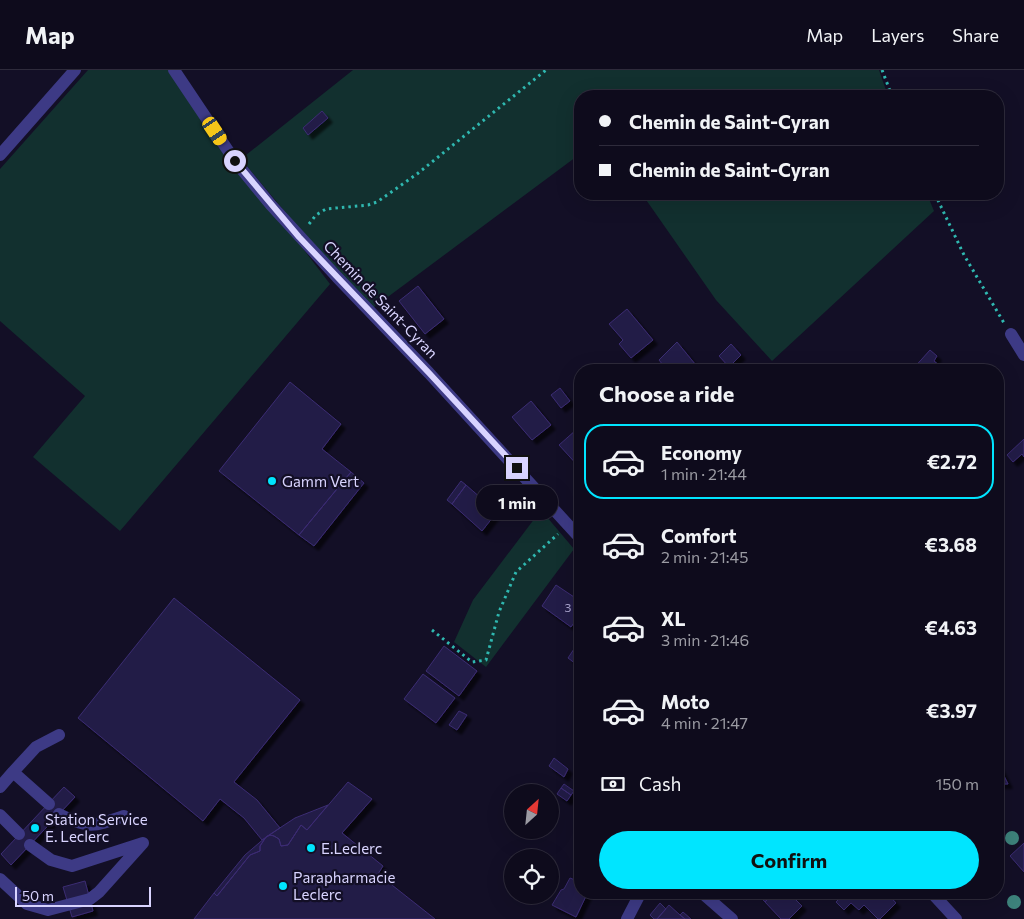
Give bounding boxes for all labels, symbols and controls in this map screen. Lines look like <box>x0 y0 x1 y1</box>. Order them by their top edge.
text: Map <box>25 20 75 49</box>
text: Map <box>806 24 843 46</box>
text: Layers <box>871 24 924 46</box>
text: Share <box>952 24 999 46</box>
text: Chemin de Saint-Cyran <box>629 110 830 133</box>
car <box>200 114 229 148</box>
route start <box>224 150 246 172</box>
text: Chemin de Saint-Cyran <box>629 158 830 181</box>
street label: Chemin de Saint-Cyran <box>320 237 442 361</box>
text: Choose a ride <box>599 380 734 407</box>
icon: car <box>601 439 646 484</box>
text: Economy <box>661 441 742 464</box>
text: €2.72 <box>927 450 977 473</box>
route end <box>506 457 528 479</box>
text: 1 min · 21:44 <box>661 464 747 483</box>
place label: Gamm Vert <box>282 472 359 490</box>
marker: Gamm Vert <box>266 475 278 487</box>
callout: 1 min <box>476 486 558 520</box>
text: 1 min <box>498 493 536 512</box>
icon: car <box>601 522 646 567</box>
text: Comfort <box>661 524 737 547</box>
text: €3.68 <box>925 533 977 556</box>
text: 2 min · 21:45 <box>661 547 748 566</box>
house number: 3 <box>565 600 572 614</box>
icon: car <box>601 605 646 650</box>
text: XL <box>661 607 686 630</box>
text: €4.63 <box>925 616 977 639</box>
text: 3 min · 21:46 <box>661 630 749 649</box>
icon: car <box>601 688 646 733</box>
text: Moto <box>661 690 710 713</box>
text: €3.97 <box>926 699 977 722</box>
text: 4 min · 21:47 <box>661 713 748 732</box>
icon: cash <box>599 770 627 798</box>
text: Cash <box>639 772 681 795</box>
text: 150 m <box>936 774 979 793</box>
north arrow <box>504 784 559 839</box>
map controls <box>504 784 559 904</box>
place label: Station Service E. Leclerc <box>45 810 148 845</box>
marker: Station Service E. Leclerc <box>29 822 41 834</box>
button: Confirm <box>599 831 979 889</box>
place label: E.Leclerc <box>321 839 382 857</box>
marker: E.Leclerc <box>305 842 317 854</box>
button: locate <box>504 849 559 904</box>
place label: Parapharmacie Leclerc <box>293 868 395 903</box>
marker: Parapharmacie Leclerc <box>277 880 289 892</box>
scale bar <box>15 884 151 907</box>
text: 50 m <box>22 887 54 904</box>

